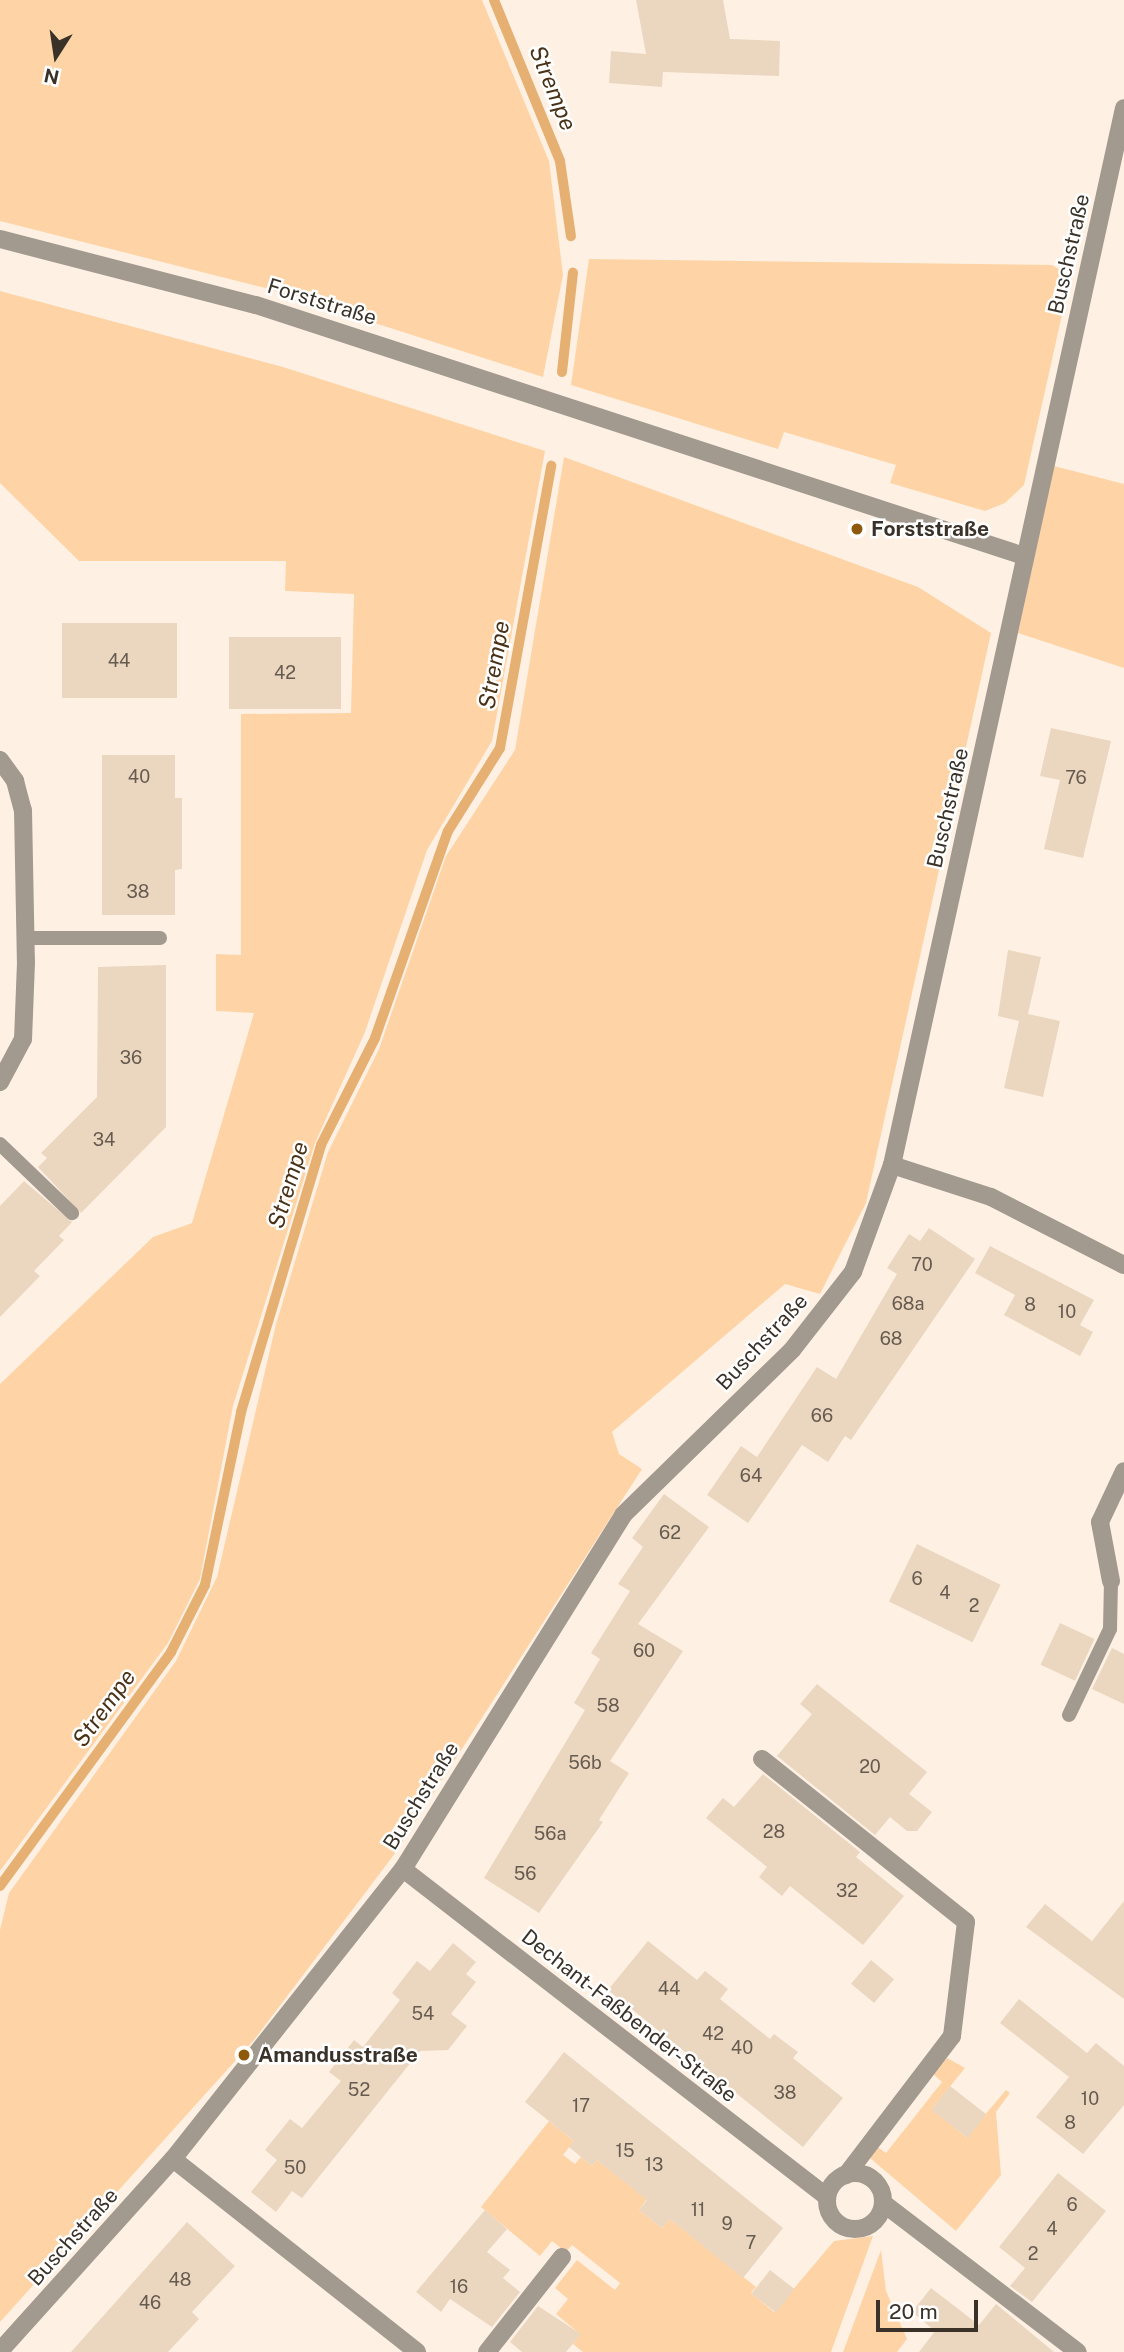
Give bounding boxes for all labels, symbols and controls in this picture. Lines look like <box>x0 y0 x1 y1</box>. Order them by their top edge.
north arrow <box>21 21 91 91</box>
water label: Strempe <box>524 42 582 134</box>
text: N <box>42 64 61 89</box>
street label: Buschstraße <box>1043 192 1095 316</box>
street label: Forststraße <box>264 273 380 331</box>
place label: Forststraße <box>871 516 989 542</box>
marker: Forststraße <box>849 521 865 537</box>
water label: Strempe <box>473 619 515 711</box>
house number: 44 <box>108 650 130 672</box>
house number: 42 <box>274 662 296 684</box>
street label: Buschstraße <box>922 746 974 870</box>
house number: 40 <box>128 766 150 788</box>
house number: 76 <box>1065 767 1087 789</box>
house number: 38 <box>127 881 149 903</box>
house number: 36 <box>120 1047 142 1069</box>
house number: 34 <box>93 1129 115 1151</box>
water label: Strempe <box>262 1138 314 1232</box>
house number: 70 <box>911 1254 933 1276</box>
street label: Buschstraße <box>711 1289 813 1395</box>
house number: 68a <box>892 1293 924 1315</box>
house number: 8 <box>1024 1294 1036 1316</box>
house number: 10 <box>1058 1301 1076 1323</box>
house number: 68 <box>880 1328 902 1350</box>
house number: 66 <box>811 1405 833 1427</box>
house number: 64 <box>740 1465 762 1487</box>
house number: 62 <box>659 1522 681 1544</box>
house number: 6 <box>911 1568 923 1590</box>
house number: 4 <box>939 1582 951 1604</box>
house number: 2 <box>969 1595 979 1617</box>
house number: 60 <box>633 1640 655 1662</box>
water label: Strempe <box>67 1664 141 1752</box>
house number: 58 <box>596 1695 620 1717</box>
street label: Buschstraße <box>378 1737 464 1855</box>
house number: 56b <box>568 1752 602 1774</box>
house number: 20 <box>859 1756 881 1778</box>
house number: 28 <box>763 1821 785 1843</box>
house number: 56a <box>534 1823 566 1845</box>
house number: 56 <box>514 1863 536 1885</box>
house number: 32 <box>836 1880 858 1902</box>
street label: Dechant-Faßbender-Straße <box>516 1924 742 2108</box>
house number: 44 <box>658 1978 680 2000</box>
house number: 54 <box>412 2003 434 2025</box>
house number: 42 <box>702 2023 724 2045</box>
house number: 40 <box>731 2037 753 2059</box>
place label: Amandusstraße <box>258 2042 418 2068</box>
marker: Amandusstraße <box>236 2047 252 2063</box>
house number: 52 <box>348 2079 370 2101</box>
house number: 38 <box>774 2082 796 2104</box>
house number: 10 <box>1081 2088 1099 2110</box>
house number: 17 <box>572 2095 590 2117</box>
house number: 8 <box>1064 2112 1076 2134</box>
house number: 15 <box>616 2140 634 2162</box>
house number: 13 <box>645 2154 663 2176</box>
house number: 50 <box>284 2157 306 2179</box>
street label: Buschstraße <box>23 2183 123 2291</box>
house number: 6 <box>1066 2194 1078 2216</box>
house number: 11 <box>691 2199 705 2221</box>
house number: 9 <box>721 2213 733 2235</box>
house number: 4 <box>1046 2218 1058 2240</box>
house number: 7 <box>746 2232 756 2254</box>
house number: 2 <box>1028 2243 1038 2265</box>
house number: 48 <box>169 2269 191 2291</box>
house number: 16 <box>450 2276 468 2298</box>
scale bar <box>879 2286 981 2330</box>
house number: 46 <box>139 2292 161 2314</box>
text: 20 m <box>889 2299 938 2324</box>

